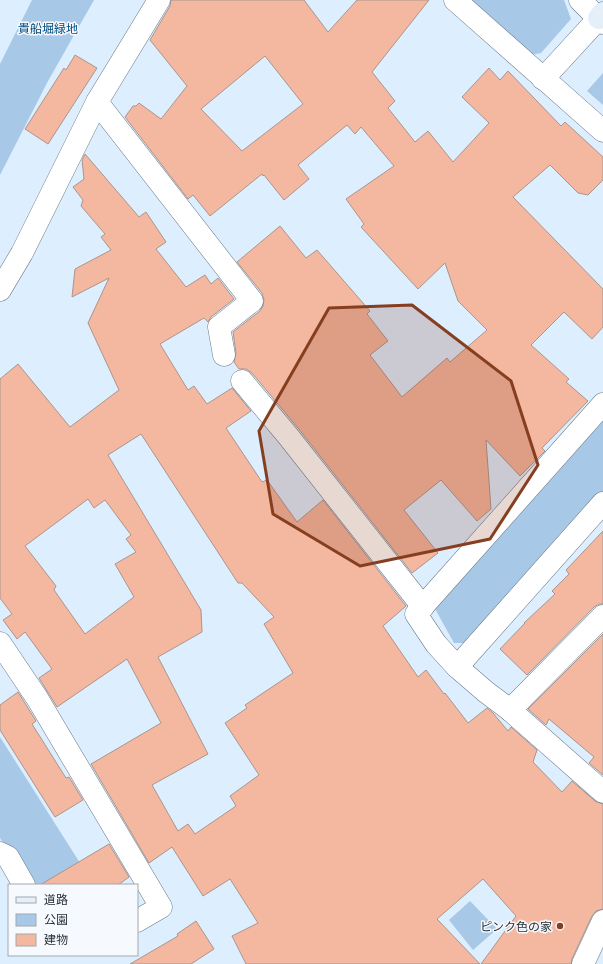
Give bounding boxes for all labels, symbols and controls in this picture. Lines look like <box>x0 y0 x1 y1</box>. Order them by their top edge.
park label: 貴船堀緑地 <box>18 21 78 36</box>
legend <box>8 884 138 956</box>
text: 道路 <box>44 892 68 907</box>
text: 公園 <box>44 912 68 927</box>
place label: ピンク色の家 <box>480 919 552 934</box>
marker: ピンク色の家 <box>555 921 565 931</box>
text: 建物 <box>44 932 68 947</box>

